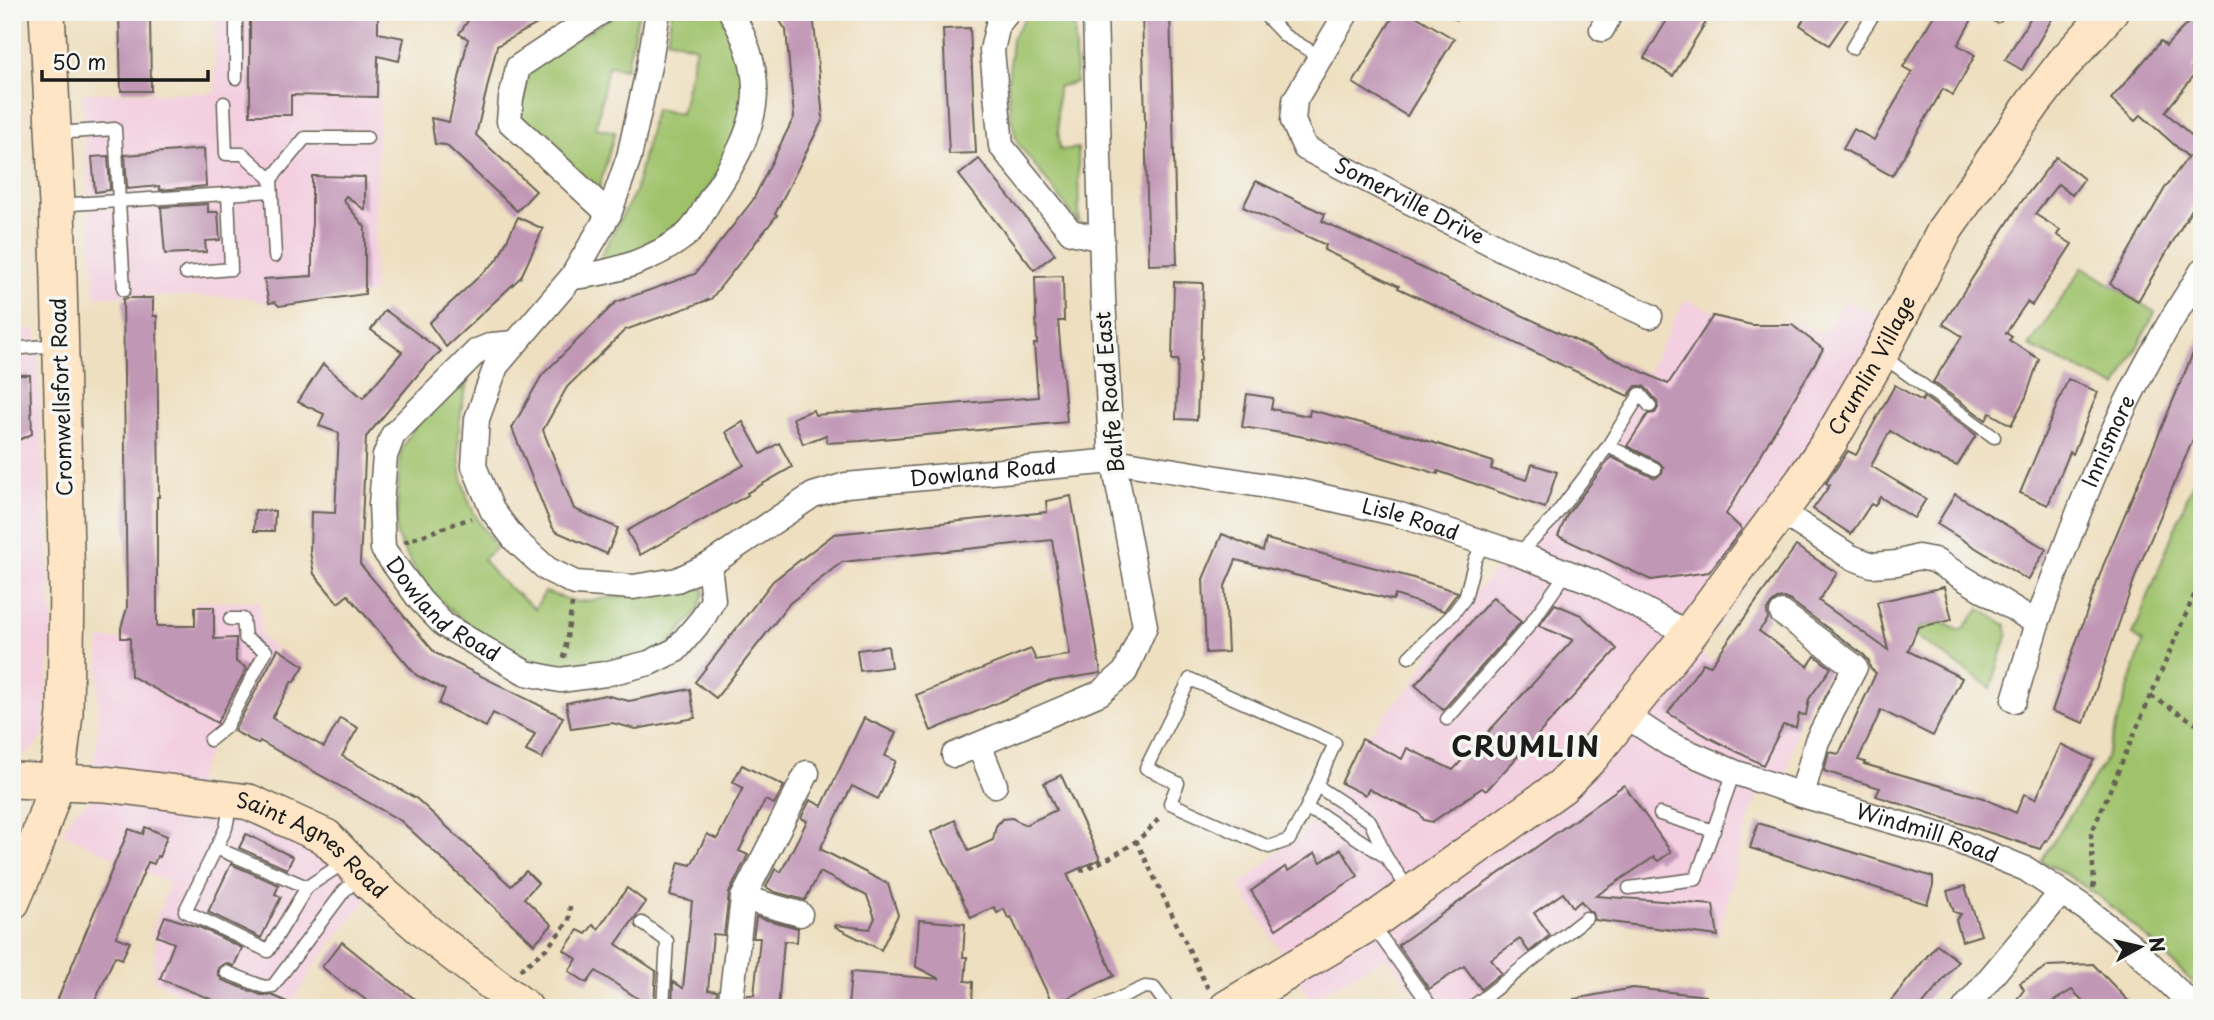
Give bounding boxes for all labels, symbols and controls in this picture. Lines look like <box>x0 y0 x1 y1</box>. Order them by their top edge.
scale bar <box>42 38 208 82</box>
text: 50 m <box>52 45 106 77</box>
street label: Somerville Drive <box>1330 148 1491 251</box>
street label: Crumlin Village <box>1819 289 1922 441</box>
street label: Cromwellsfort Road <box>41 297 79 497</box>
street label: Balfe Road East <box>1085 310 1131 474</box>
street label: Innismore <box>2072 389 2142 492</box>
street label: Dowland Road <box>908 448 1058 493</box>
street label: Lisle Road <box>1359 488 1464 547</box>
street label: Dowland Road <box>379 549 507 669</box>
district label: CRUMLIN <box>1451 724 1601 767</box>
street label: Saint Agnes Road <box>235 783 395 905</box>
street label: Windmill Road <box>1853 794 2004 870</box>
north arrow <box>2106 912 2176 982</box>
text: N <box>2143 935 2173 954</box>

